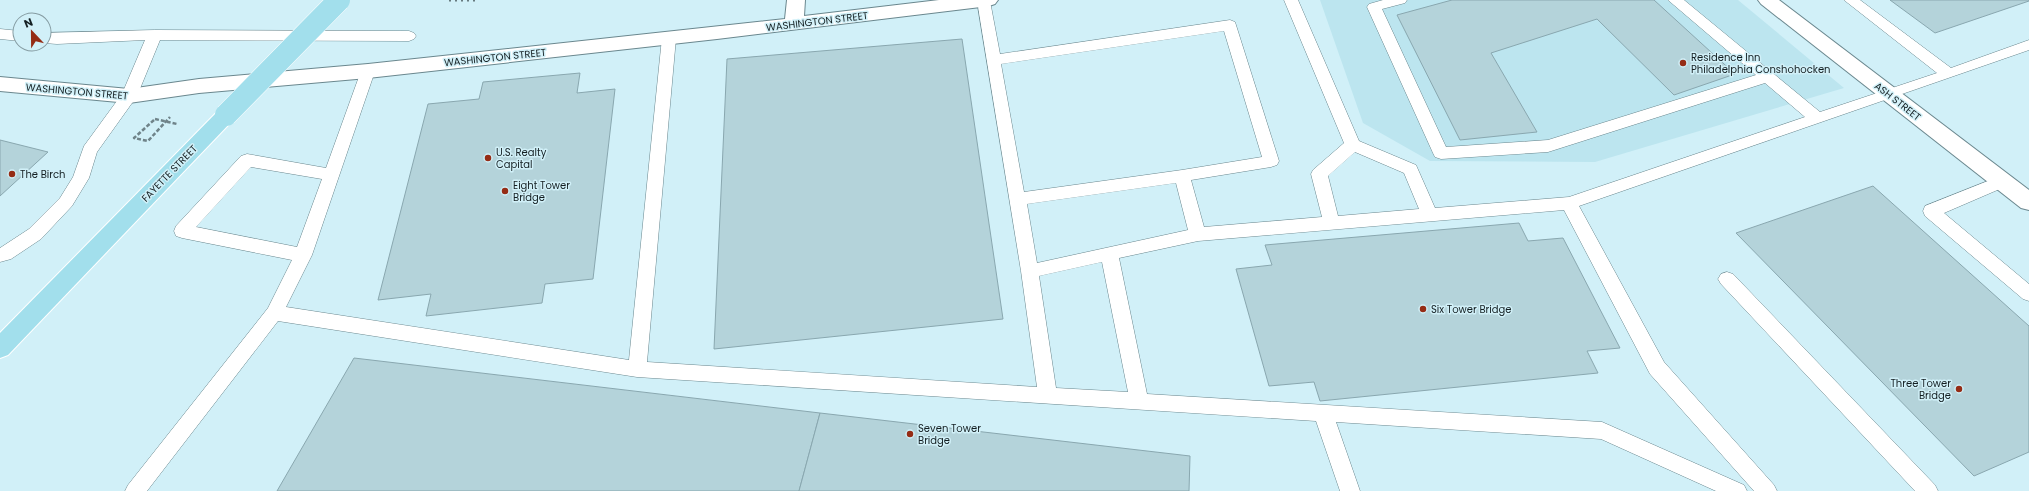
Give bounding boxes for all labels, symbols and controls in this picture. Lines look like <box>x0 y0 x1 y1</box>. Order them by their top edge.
street label: WASHINGTON STREET <box>765 8 869 35</box>
north arrow <box>12 12 52 52</box>
text: N <box>21 14 35 32</box>
street label: WASHINGTON STREET <box>443 45 547 70</box>
place label: Residence Inn Philadelphia Conshohocken <box>1691 50 1831 77</box>
marker: Residence Inn Philadelphia Conshohocken <box>1678 58 1688 68</box>
street label: ASH STREET <box>1871 78 1925 125</box>
street label: WASHINGTON STREET <box>25 80 129 103</box>
street label: FAYETTE STREET <box>138 141 201 205</box>
place label: U.S. Realty Capital <box>496 145 547 172</box>
marker: U.S. Realty Capital <box>483 153 493 163</box>
place label: The Birch <box>20 167 65 182</box>
marker: The Birch <box>7 169 17 179</box>
place label: Eight Tower Bridge <box>513 178 570 205</box>
marker: Eight Tower Bridge <box>500 186 510 196</box>
place label: Six Tower Bridge <box>1431 302 1511 317</box>
marker: Six Tower Bridge <box>1418 304 1428 314</box>
place label: Three Tower Bridge <box>1890 376 1951 403</box>
marker: Three Tower Bridge <box>1954 384 1964 394</box>
place label: Seven Tower Bridge <box>918 421 981 448</box>
marker: Seven Tower Bridge <box>905 429 915 439</box>

